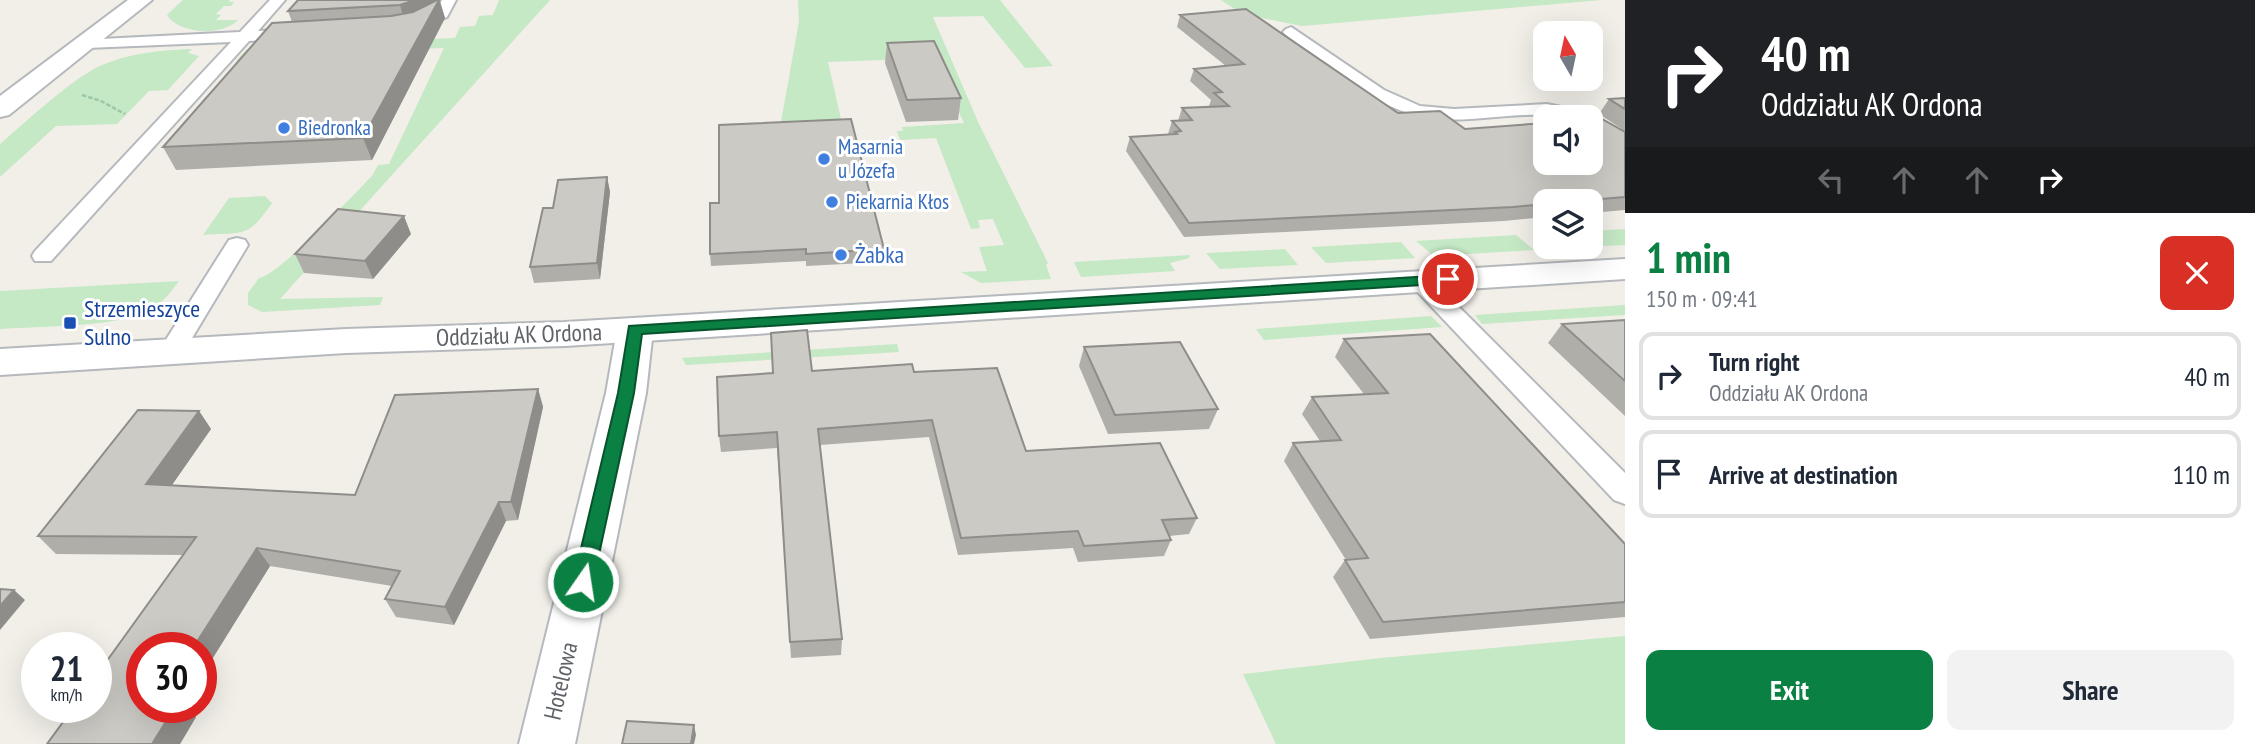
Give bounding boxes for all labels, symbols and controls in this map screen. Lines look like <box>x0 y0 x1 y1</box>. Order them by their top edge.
north arrow <box>1533 21 1603 91</box>
map controls <box>1533 21 1603 259</box>
text: 40 m <box>1761 21 1850 85</box>
icon: right <box>1646 28 1737 119</box>
text: Oddziału AK Ordona <box>1761 83 1983 125</box>
button: sound <box>1533 105 1603 175</box>
place label: Biedronka <box>298 114 371 141</box>
marker: Biedronka <box>276 120 292 136</box>
place label: Masarnia u Józefa <box>838 133 903 184</box>
marker: Masarnia u Józefa <box>816 151 832 167</box>
icon: left <box>1812 161 1850 199</box>
icon: ahead <box>1885 161 1923 199</box>
icon: ahead <box>1958 161 1996 199</box>
icon: right <box>2031 161 2069 199</box>
place label: Piekarnia Kłos <box>846 188 949 215</box>
button: layers <box>1533 189 1603 259</box>
marker: Piekarnia Kłos <box>824 194 840 210</box>
text: 1 min <box>1646 230 1731 285</box>
button: close <box>2160 236 2234 310</box>
place label: Żabka <box>855 239 904 270</box>
marker: Żabka <box>833 247 849 263</box>
pin <box>1418 249 1478 309</box>
icon: arrive <box>1429 260 1467 298</box>
text: 150 m · 09:41 <box>1646 284 1758 313</box>
place label: Strzemieszyce Sulno <box>84 293 200 352</box>
marker: Strzemieszyce Sulno <box>62 315 78 331</box>
street label: Oddziału AK Ordona <box>435 316 603 353</box>
text: Turn right <box>1709 345 1800 378</box>
icon: right <box>1650 357 1688 395</box>
text: 40 m <box>2184 360 2230 393</box>
text: Oddziału AK Ordona <box>1709 378 1868 407</box>
icon: arrive <box>1650 455 1688 493</box>
text: Arrive at destination <box>1709 458 1898 491</box>
text: 110 m <box>2172 458 2230 491</box>
position arrow <box>546 545 620 619</box>
speed limit sign: 30 <box>126 632 217 723</box>
street label: Hotelowa <box>537 639 585 723</box>
text: 21 <box>50 645 83 691</box>
button: Exit <box>1646 650 1933 730</box>
button: Share <box>1947 650 2234 730</box>
text: km/h <box>51 683 82 706</box>

